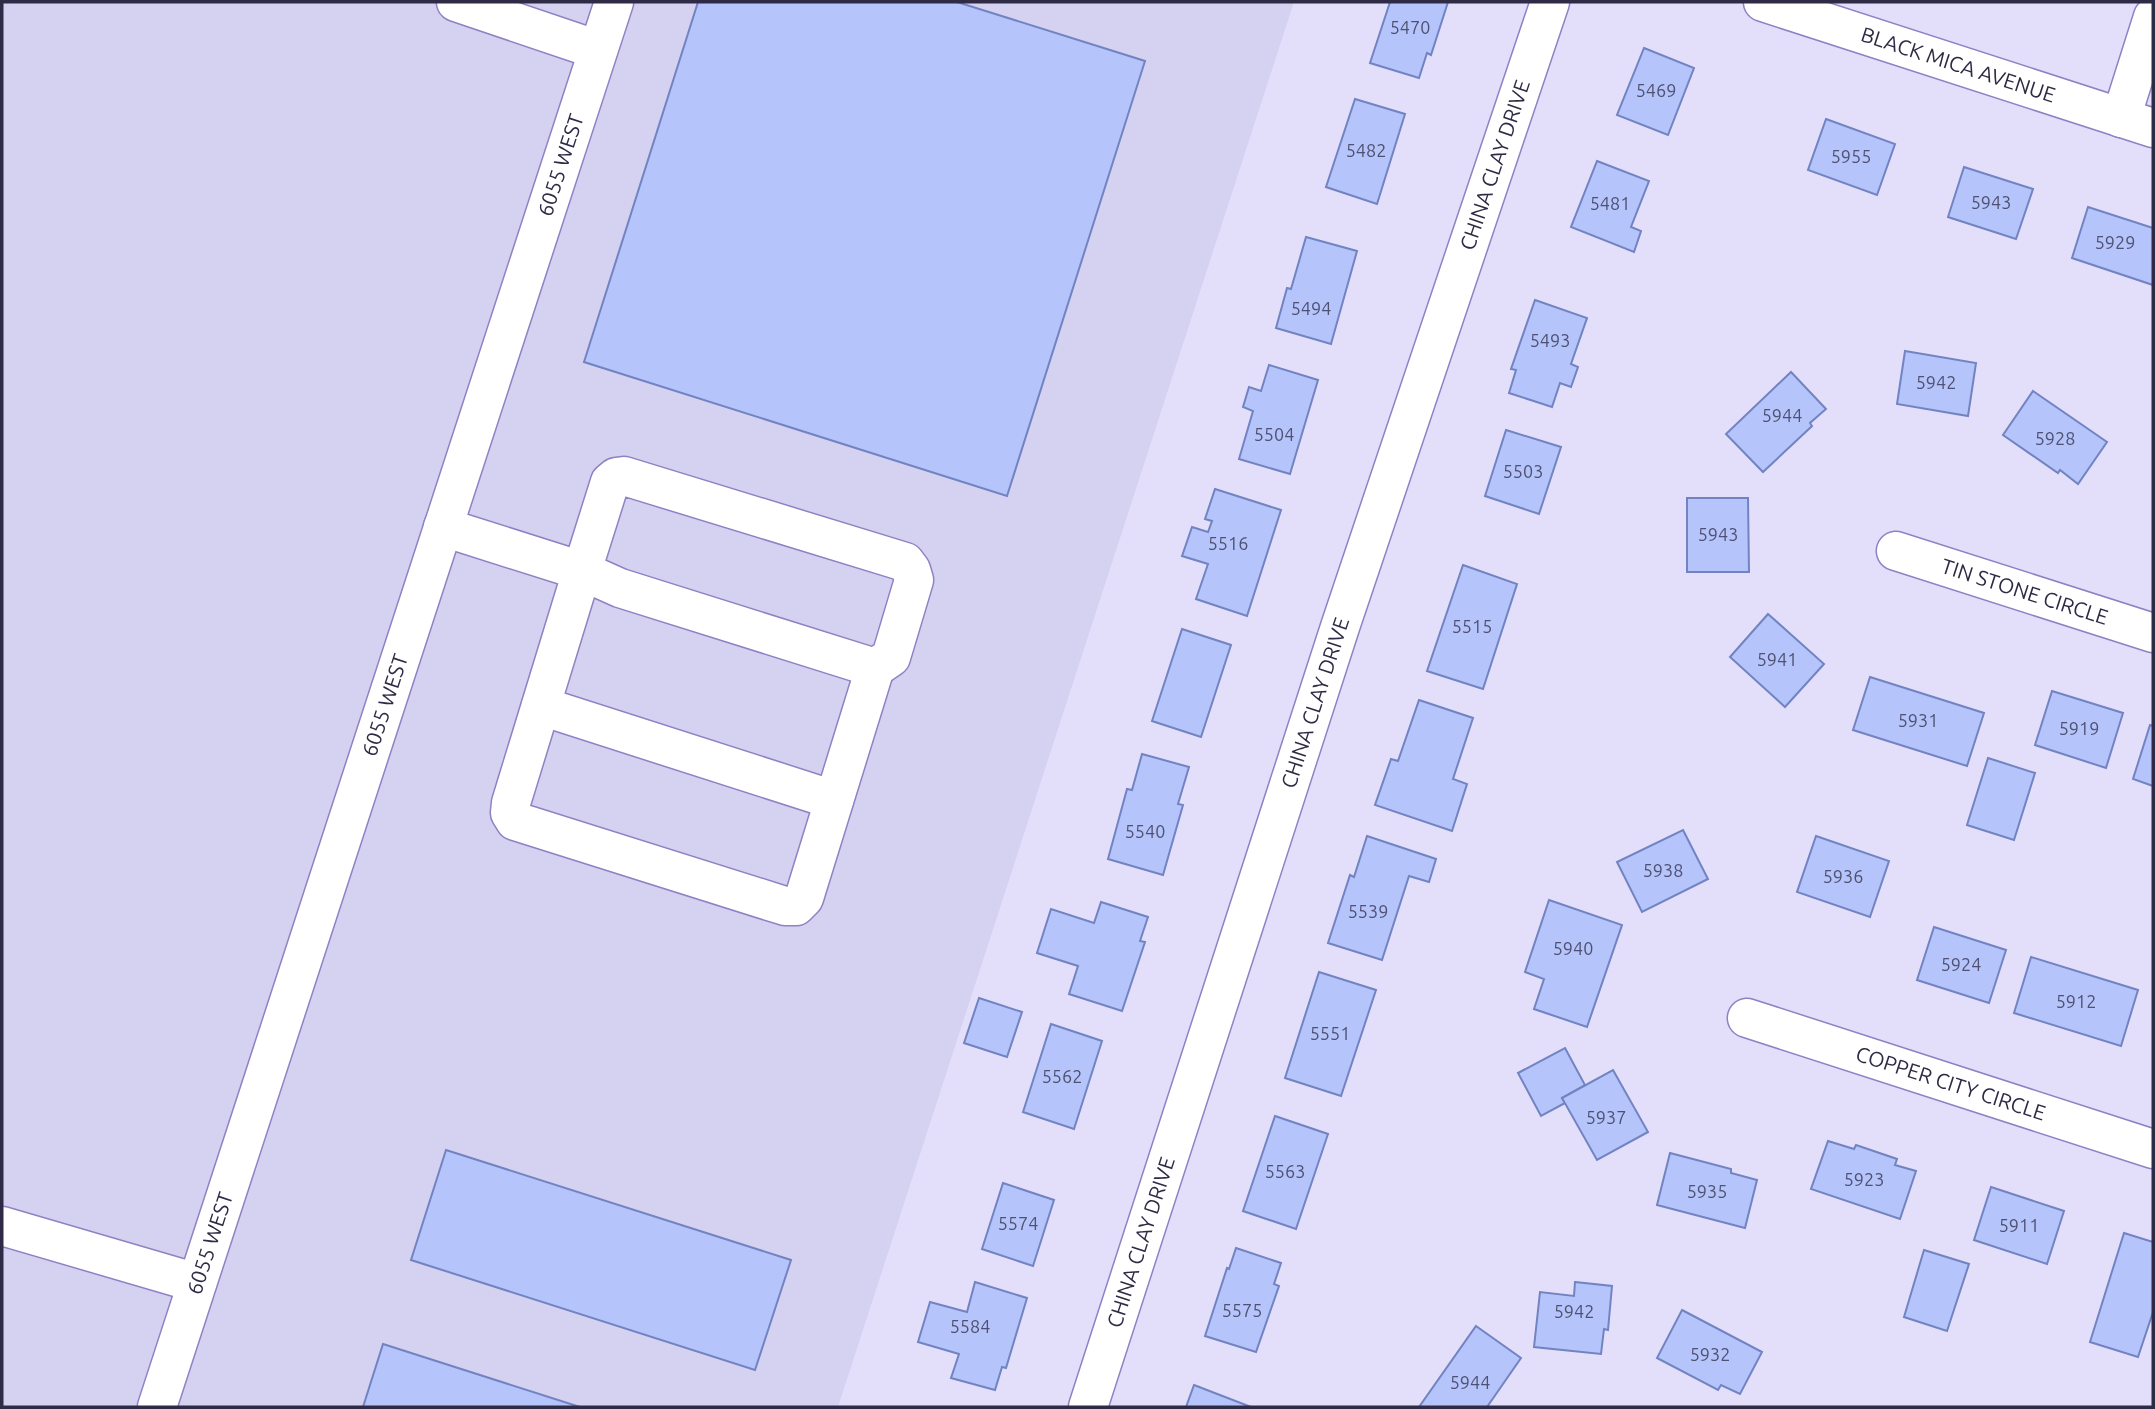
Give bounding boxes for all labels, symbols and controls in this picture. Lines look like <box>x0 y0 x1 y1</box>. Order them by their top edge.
house number: 5470 <box>1390 17 1430 37</box>
street label: BLACK MICA AVENUE <box>1858 21 2059 107</box>
street label: CHINA CLAY DRIVE <box>1455 77 1534 253</box>
house number: 5469 <box>1636 80 1676 100</box>
street label: 6055 WEST <box>532 110 588 219</box>
house number: 5482 <box>1346 140 1386 160</box>
house number: 5955 <box>1831 146 1871 166</box>
house number: 5943 <box>1971 192 2011 212</box>
house number: 5481 <box>1590 193 1630 213</box>
house number: 5929 <box>2095 232 2135 252</box>
house number: 5494 <box>1291 298 1331 318</box>
house number: 5493 <box>1530 330 1570 350</box>
house number: 5942 <box>1916 372 1956 392</box>
house number: 5944 <box>1762 405 1802 425</box>
house number: 5504 <box>1254 424 1294 444</box>
house number: 5928 <box>2035 428 2075 448</box>
house number: 5503 <box>1503 461 1543 481</box>
house number: 5943 <box>1698 524 1738 544</box>
house number: 5516 <box>1208 533 1248 553</box>
street label: TIN STONE CIRCLE <box>1939 553 2111 629</box>
street label: CHINA CLAY DRIVE <box>1276 614 1353 791</box>
house number: 5515 <box>1452 616 1492 636</box>
house number: 5941 <box>1757 649 1797 669</box>
street label: 6055 WEST <box>357 650 412 759</box>
house number: 5931 <box>1898 710 1938 730</box>
house number: 5919 <box>2059 718 2099 738</box>
house number: 5540 <box>1125 821 1165 841</box>
house number: 5938 <box>1643 860 1683 880</box>
house number: 5936 <box>1823 866 1863 886</box>
house number: 5539 <box>1348 901 1388 921</box>
house number: 5940 <box>1553 938 1593 958</box>
house number: 5924 <box>1941 954 1981 974</box>
house number: 5912 <box>2056 991 2096 1011</box>
house number: 5551 <box>1310 1023 1350 1043</box>
street label: COPPER CITY CIRCLE <box>1853 1041 2049 1125</box>
house number: 5562 <box>1042 1066 1082 1086</box>
house number: 5937 <box>1586 1107 1626 1127</box>
street label: CHINA CLAY DRIVE <box>1101 1154 1179 1331</box>
house number: 5563 <box>1265 1161 1305 1181</box>
house number: 5923 <box>1844 1169 1884 1189</box>
house number: 5935 <box>1687 1181 1727 1201</box>
street label: 6055 WEST <box>181 1189 237 1297</box>
house number: 5574 <box>998 1213 1038 1233</box>
house number: 5911 <box>1999 1215 2039 1235</box>
house number: 5575 <box>1222 1300 1262 1320</box>
house number: 5942 <box>1554 1301 1594 1321</box>
house number: 5584 <box>950 1316 990 1336</box>
house number: 5932 <box>1690 1344 1730 1364</box>
house number: 5944 <box>1450 1372 1490 1392</box>

